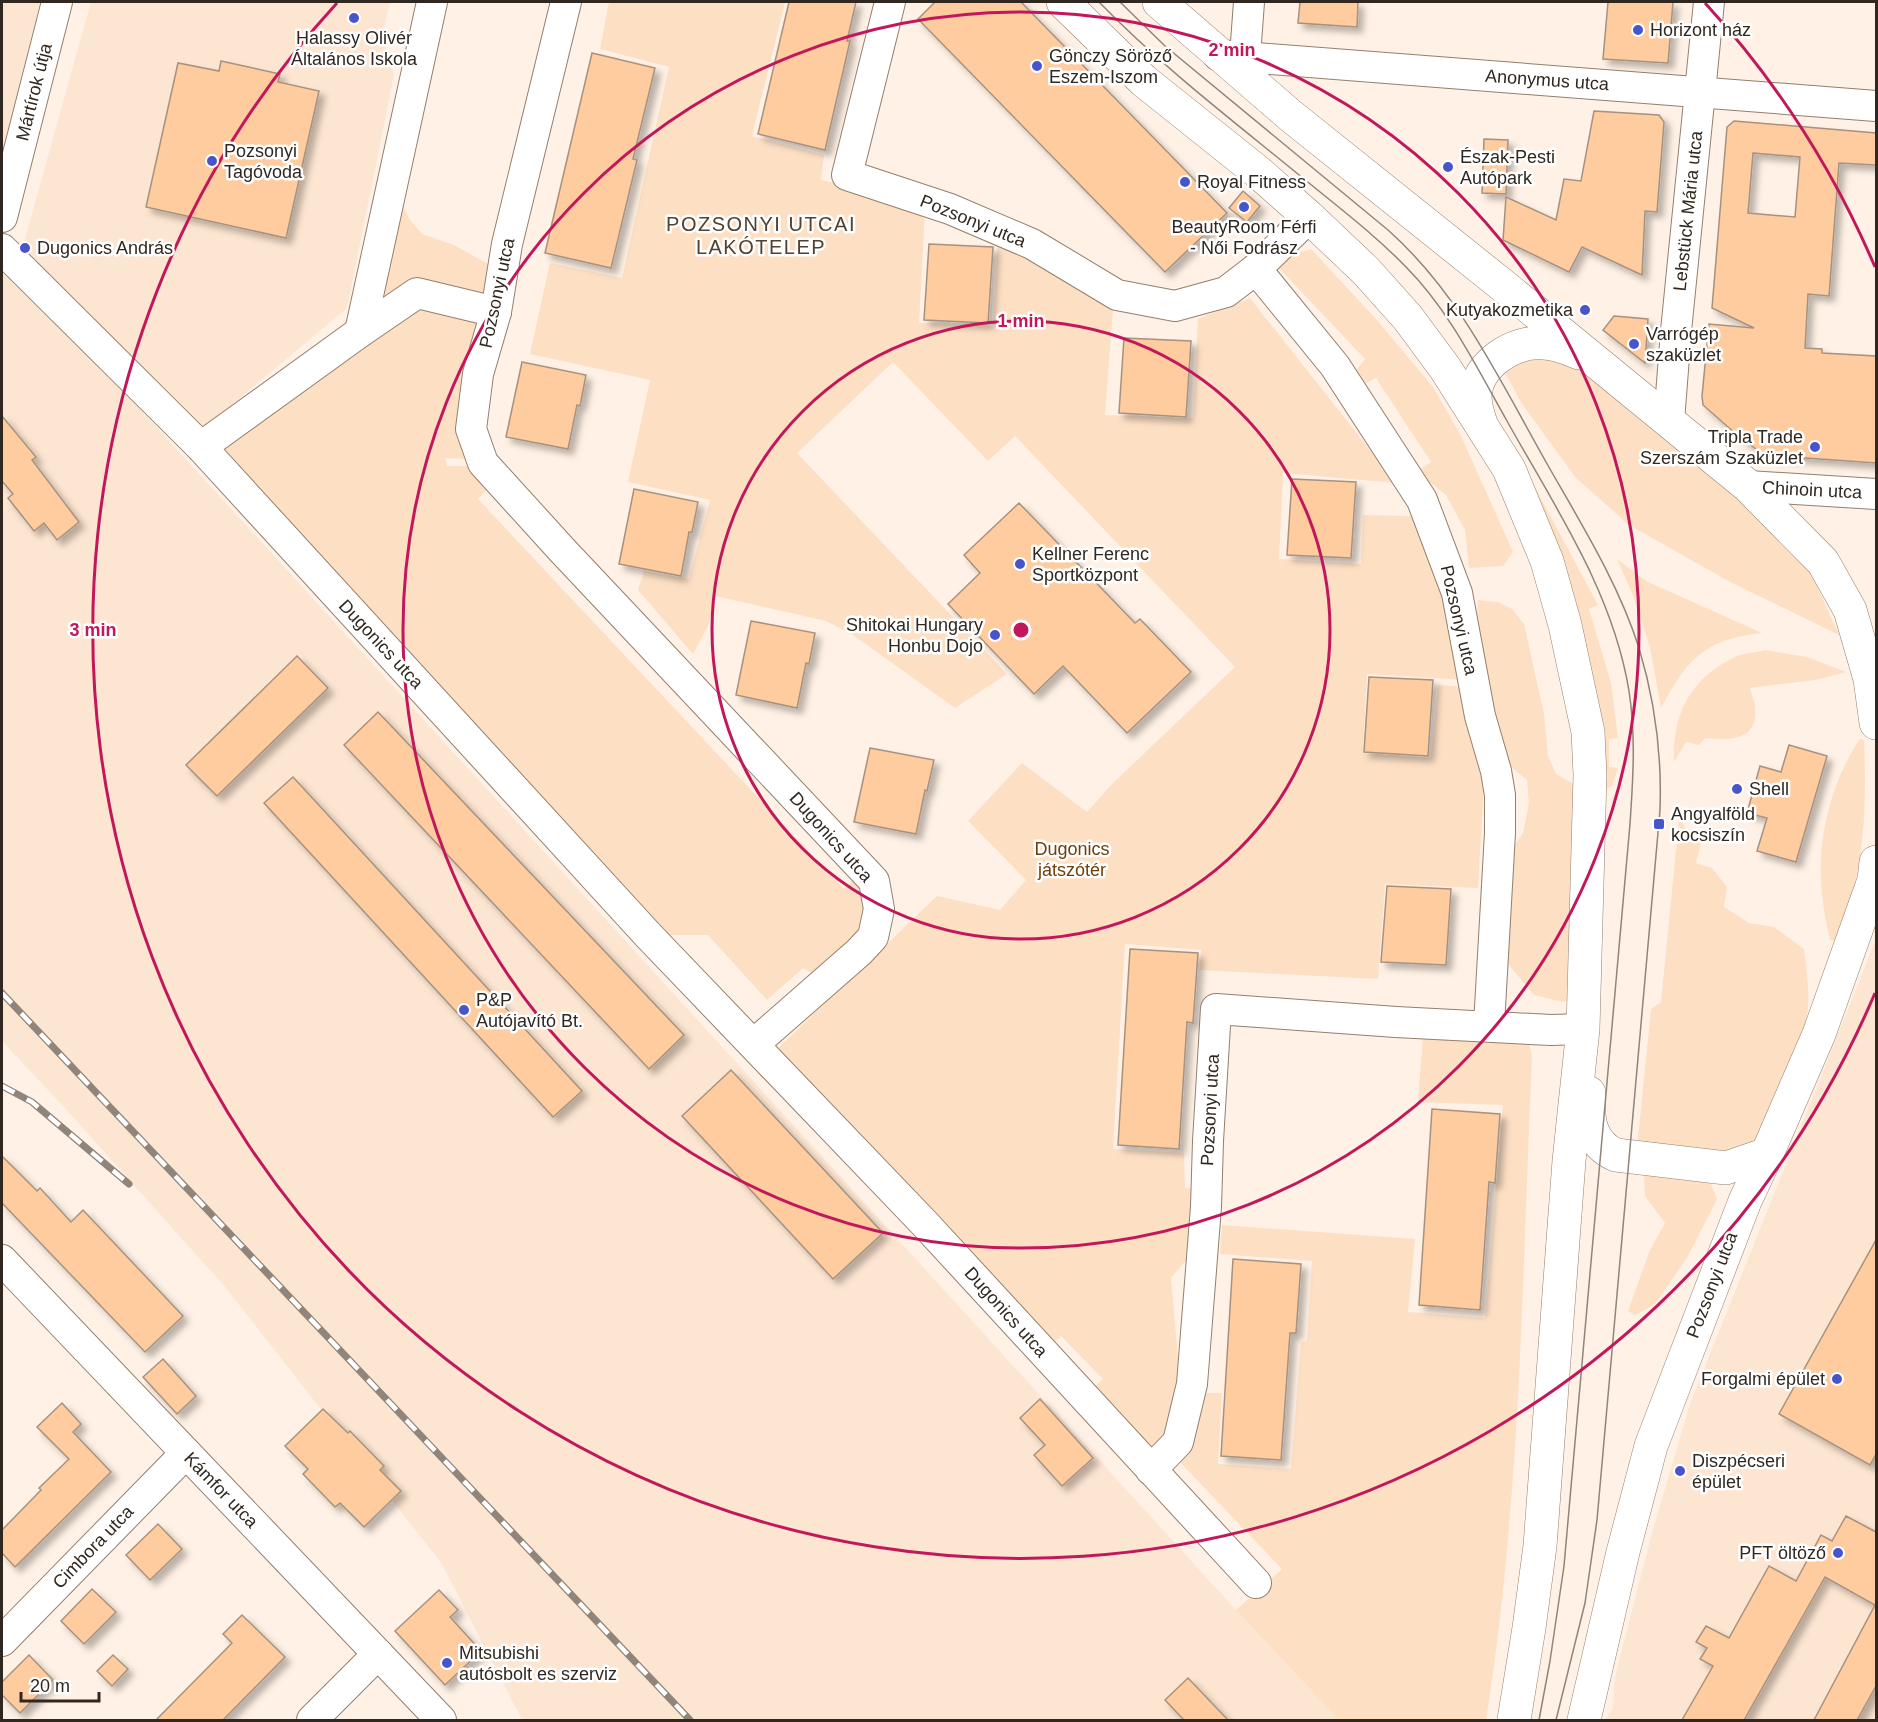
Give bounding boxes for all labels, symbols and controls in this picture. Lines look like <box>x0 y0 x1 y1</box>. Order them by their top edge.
marker: Halassy Olivér Általános Iskola <box>347 11 361 25</box>
place label: Horizont ház <box>1650 20 1751 40</box>
marker: Horizont ház <box>1631 23 1645 37</box>
place label: Halassy Olivér Általános Iskola <box>291 28 418 69</box>
street label: Mártírok útja <box>12 40 56 143</box>
text: 2 min <box>1208 40 1256 60</box>
place label: Gönczy Söröző Eszem-Iszom <box>1049 46 1172 87</box>
marker: Gönczy Söröző Eszem-Iszom <box>1030 59 1044 73</box>
street label: Anonymus utca <box>1484 66 1611 94</box>
street label: Lebstück Mária utca <box>1670 129 1706 292</box>
place label: Pozsonyi Tagóvoda <box>224 141 303 182</box>
place label: Észak-Pesti Autópark <box>1460 147 1555 188</box>
marker: Pozsonyi Tagóvoda <box>205 154 219 168</box>
marker: Észak-Pesti Autópark <box>1441 160 1455 174</box>
place label: Royal Fitness <box>1197 172 1306 192</box>
marker: Royal Fitness <box>1178 175 1192 189</box>
street label: Pozsonyi utca <box>917 191 1030 252</box>
marker: BeautyRoom Férfi - Női Fodrász <box>1237 200 1251 214</box>
district label: POZSONYI UTCAI LAKÓTELEP <box>666 213 856 258</box>
place label: BeautyRoom Férfi - Női Fodrász <box>1171 217 1317 258</box>
street label: Pozsonyi utca <box>476 235 519 350</box>
place label: Dugonics András <box>37 238 173 258</box>
marker: Dugonics András <box>18 241 32 255</box>
place label: Kutyakozmetika <box>1446 300 1574 320</box>
marker: Kutyakozmetika <box>1578 303 1592 317</box>
text: 1 min <box>997 311 1045 331</box>
place label: Varrógép szaküzlet <box>1646 324 1721 365</box>
marker: Varrógép szaküzlet <box>1627 337 1641 351</box>
place label: Tripla Trade Szerszám Szaküzlet <box>1640 427 1803 468</box>
marker: Tripla Trade Szerszám Szaküzlet <box>1808 440 1822 454</box>
street label: Chinoin utca <box>1762 477 1863 503</box>
place label: Kellner Ferenc Sportközpont <box>1032 544 1149 585</box>
marker: Kellner Ferenc Sportközpont <box>1013 557 1027 571</box>
street label: Pozsonyi utca <box>1437 563 1482 678</box>
street label: Dugonics utca <box>335 595 428 693</box>
place label: Shitokai Hungary Honbu Dojo <box>846 615 983 656</box>
text: 3 min <box>69 620 117 640</box>
centre of rings <box>1011 620 1031 640</box>
marker: Shitokai Hungary Honbu Dojo <box>988 628 1002 642</box>
place label: Shell <box>1749 779 1789 799</box>
marker: Shell <box>1730 782 1744 796</box>
street label: Dugonics utca <box>785 788 877 887</box>
place label: Angyalföld kocsiszín <box>1671 804 1755 845</box>
marker: Angyalföld kocsiszín <box>1652 817 1666 831</box>
park label: Dugonics játszótér <box>1034 839 1110 880</box>
place label: P&P Autójavító Bt. <box>476 990 583 1031</box>
marker: P&P Autójavító Bt. <box>457 1003 471 1017</box>
street label: Pozsonyi utca <box>1197 1053 1223 1166</box>
street label: Pozsonyi utca <box>1683 1228 1742 1341</box>
street label: Dugonics utca <box>960 1263 1052 1362</box>
place label: Forgalmi épület <box>1701 1369 1825 1389</box>
marker: Forgalmi épület <box>1830 1372 1844 1386</box>
street label: Kámfor utca <box>180 1448 263 1533</box>
place label: Diszpécseri épület <box>1692 1451 1785 1492</box>
marker: Diszpécseri épület <box>1673 1464 1687 1478</box>
street label: Cimbora utca <box>49 1501 138 1592</box>
place label: PFT öltöző <box>1739 1543 1826 1563</box>
marker: PFT öltöző <box>1831 1546 1845 1560</box>
place label: Mitsubishi autósbolt es szerviz <box>459 1643 617 1684</box>
marker: Mitsubishi autósbolt es szerviz <box>440 1656 454 1670</box>
scale bar <box>21 1665 99 1703</box>
text: 20 m <box>30 1676 70 1696</box>

